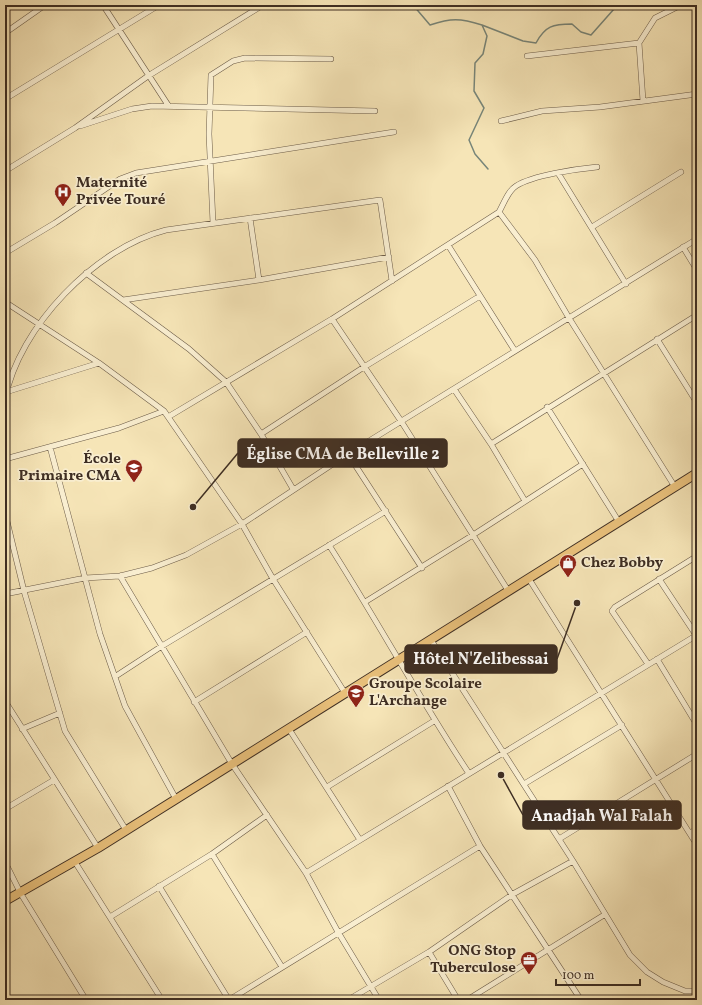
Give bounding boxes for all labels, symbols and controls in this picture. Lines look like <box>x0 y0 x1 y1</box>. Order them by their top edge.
place label: Maternité Privée Touré <box>76 173 166 211</box>
hospital icon: Maternité Privée Touré <box>53 182 73 207</box>
callout: Église CMA de Belleville 2 <box>238 439 447 467</box>
text: Église CMA de Belleville 2 <box>247 444 440 466</box>
place label: École Primaire CMA <box>18 449 121 487</box>
school or university icon: École Primaire CMA <box>124 458 144 483</box>
shop icon: Chez Bobby <box>558 553 578 578</box>
place label: Chez Bobby <box>581 553 664 574</box>
callout: Hôtel N'Zelibessai <box>405 645 557 673</box>
text: Hôtel N'Zelibessai <box>413 649 549 671</box>
place label: Groupe Scolaire L'Archange <box>369 674 482 712</box>
school or university icon: Groupe Scolaire L'Archange <box>346 683 366 708</box>
callout: Anadjah Wal Falah <box>523 801 681 829</box>
text: Anadjah Wal Falah <box>531 806 673 828</box>
place label: ONG Stop Tuberculose <box>430 941 516 979</box>
office icon: ONG Stop Tuberculose <box>519 950 539 975</box>
scale bar <box>556 961 640 987</box>
text: 100 m <box>562 968 595 984</box>

